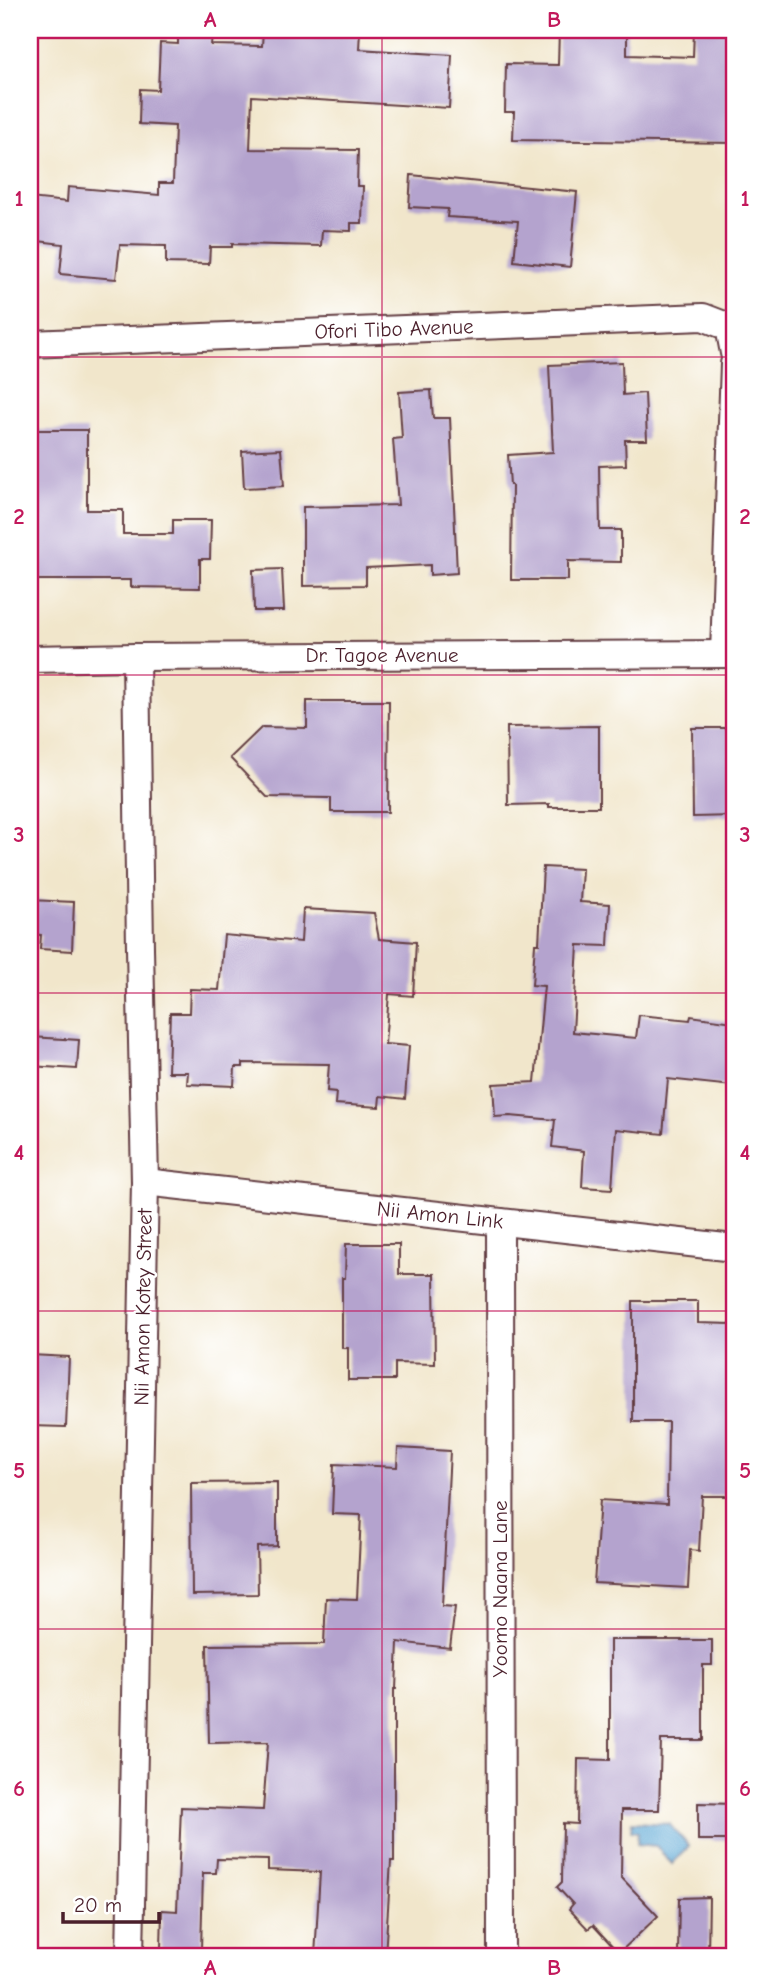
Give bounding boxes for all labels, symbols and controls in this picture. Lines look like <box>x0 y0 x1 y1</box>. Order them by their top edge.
text: A <box>204 6 217 33</box>
text: B <box>547 6 561 33</box>
text: 1 <box>14 185 24 212</box>
text: 1 <box>740 185 750 212</box>
street label: Ofori Tibo Avenue <box>314 314 474 344</box>
text: 2 <box>13 503 25 530</box>
text: 2 <box>739 503 751 530</box>
street label: Dr. Tagoe Avenue <box>305 643 459 667</box>
text: 3 <box>13 821 25 848</box>
text: 3 <box>739 821 751 848</box>
text: 4 <box>14 1139 25 1166</box>
text: 4 <box>740 1139 751 1166</box>
street label: Nii Amon Link <box>376 1196 504 1234</box>
street label: Nii Amon Kotey Street <box>129 1207 157 1406</box>
text: 5 <box>13 1457 25 1484</box>
text: 5 <box>739 1457 751 1484</box>
street label: Yoomo Naana Lane <box>488 1501 512 1678</box>
text: 6 <box>13 1775 25 1802</box>
text: 6 <box>739 1775 751 1802</box>
scale bar <box>63 1881 159 1925</box>
text: 20 m <box>74 1893 122 1917</box>
text: A <box>204 1954 217 1981</box>
text: B <box>547 1954 561 1981</box>

